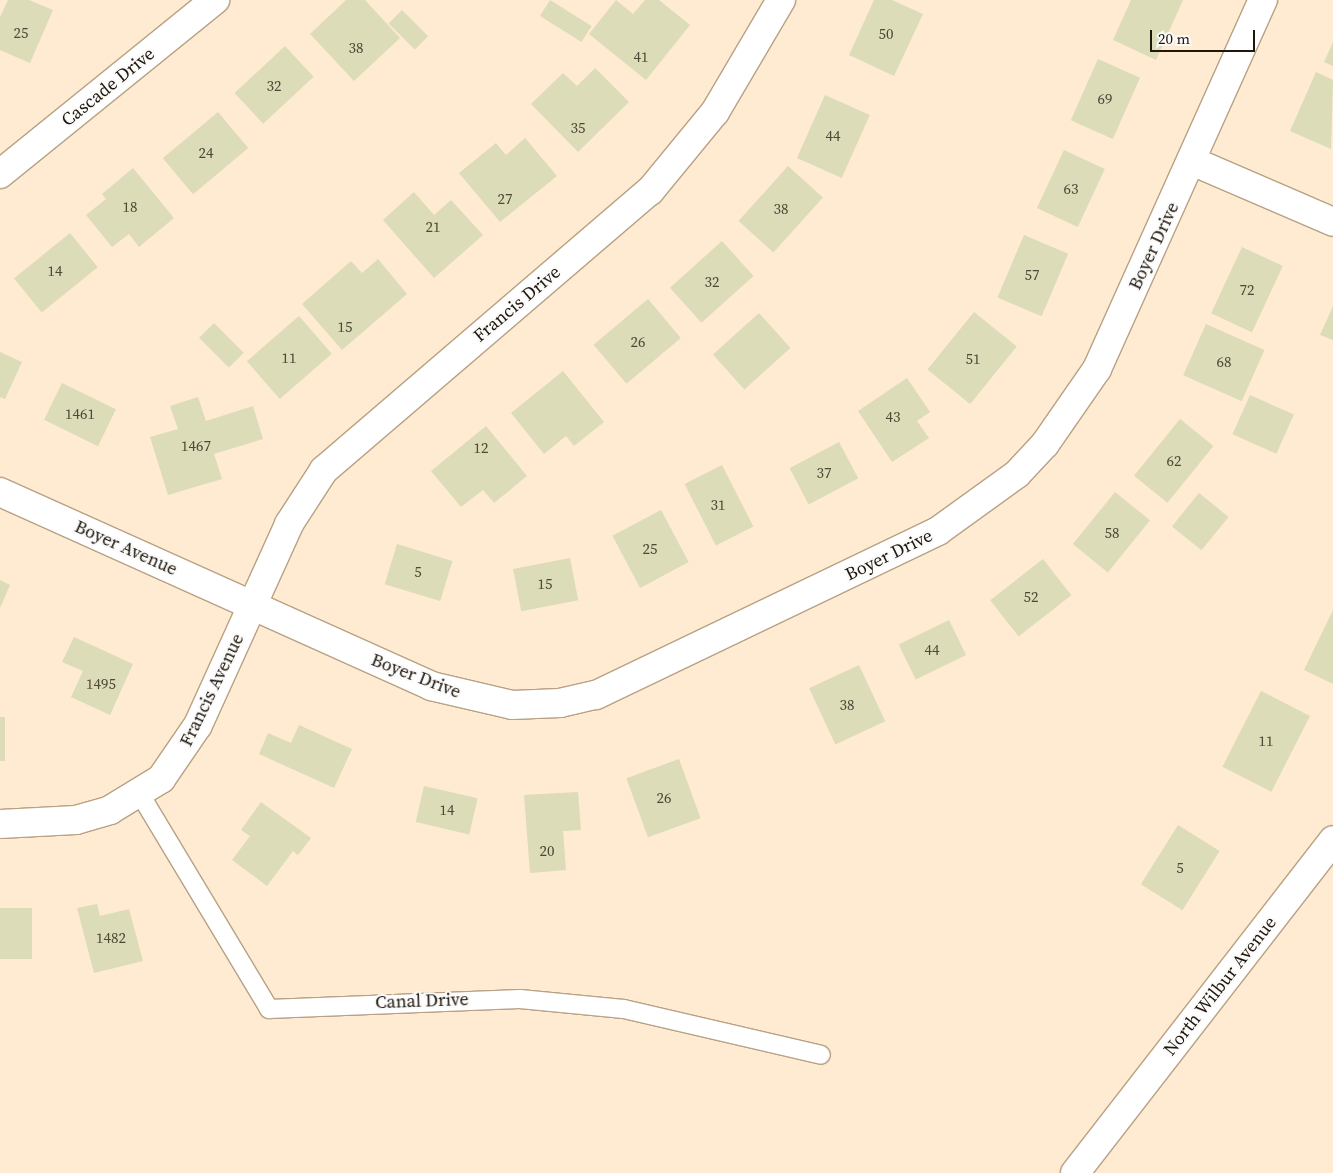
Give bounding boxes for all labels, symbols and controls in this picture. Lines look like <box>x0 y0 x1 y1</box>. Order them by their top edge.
scale bar <box>1153 20 1258 52</box>
house number: 25 <box>14 24 28 42</box>
house number: 50 <box>879 25 893 43</box>
text: 20 m <box>1158 28 1190 49</box>
house number: 38 <box>349 39 363 57</box>
street label: Cascade Drive <box>57 43 159 131</box>
house number: 41 <box>634 48 648 66</box>
house number: 32 <box>267 77 281 95</box>
house number: 69 <box>1098 90 1112 108</box>
house number: 35 <box>571 119 585 137</box>
house number: 44 <box>826 127 840 145</box>
house number: 24 <box>199 144 213 162</box>
house number: 63 <box>1064 180 1078 198</box>
house number: 27 <box>498 190 512 208</box>
house number: 18 <box>123 198 137 216</box>
street label: Boyer Drive <box>1124 199 1184 293</box>
house number: 38 <box>774 200 788 218</box>
house number: 21 <box>426 218 440 236</box>
street label: Francis Drive <box>469 261 565 347</box>
house number: 14 <box>48 262 62 280</box>
house number: 57 <box>1025 266 1039 284</box>
house number: 32 <box>705 273 719 291</box>
house number: 72 <box>1240 281 1254 299</box>
house number: 15 <box>338 318 352 336</box>
house number: 26 <box>631 333 645 351</box>
house number: 11 <box>282 349 296 367</box>
house number: 51 <box>966 350 980 368</box>
house number: 68 <box>1217 353 1231 371</box>
house number: 1461 <box>65 405 95 423</box>
house number: 43 <box>886 408 900 426</box>
house number: 1467 <box>181 437 211 455</box>
house number: 12 <box>474 439 488 457</box>
house number: 62 <box>1167 452 1181 470</box>
house number: 37 <box>817 464 831 482</box>
house number: 31 <box>711 496 725 514</box>
street label: Boyer Avenue <box>71 516 181 580</box>
house number: 58 <box>1105 524 1119 542</box>
street label: Boyer Drive <box>842 525 936 585</box>
house number: 25 <box>643 540 657 558</box>
house number: 5 <box>414 563 422 581</box>
house number: 15 <box>538 575 552 593</box>
house number: 52 <box>1024 588 1038 606</box>
street label: Francis Avenue <box>175 630 249 750</box>
house number: 44 <box>925 641 939 659</box>
street label: Boyer Drive <box>368 649 464 703</box>
house number: 1495 <box>86 675 116 693</box>
house number: 38 <box>840 696 854 714</box>
house number: 11 <box>1259 732 1273 750</box>
house number: 26 <box>657 789 671 807</box>
house number: 14 <box>440 801 454 819</box>
house number: 20 <box>540 842 554 860</box>
house number: 5 <box>1176 859 1184 877</box>
street label: North Wilbur Avenue <box>1159 912 1281 1060</box>
house number: 1482 <box>96 929 126 947</box>
street label: Canal Drive <box>375 989 469 1013</box>

